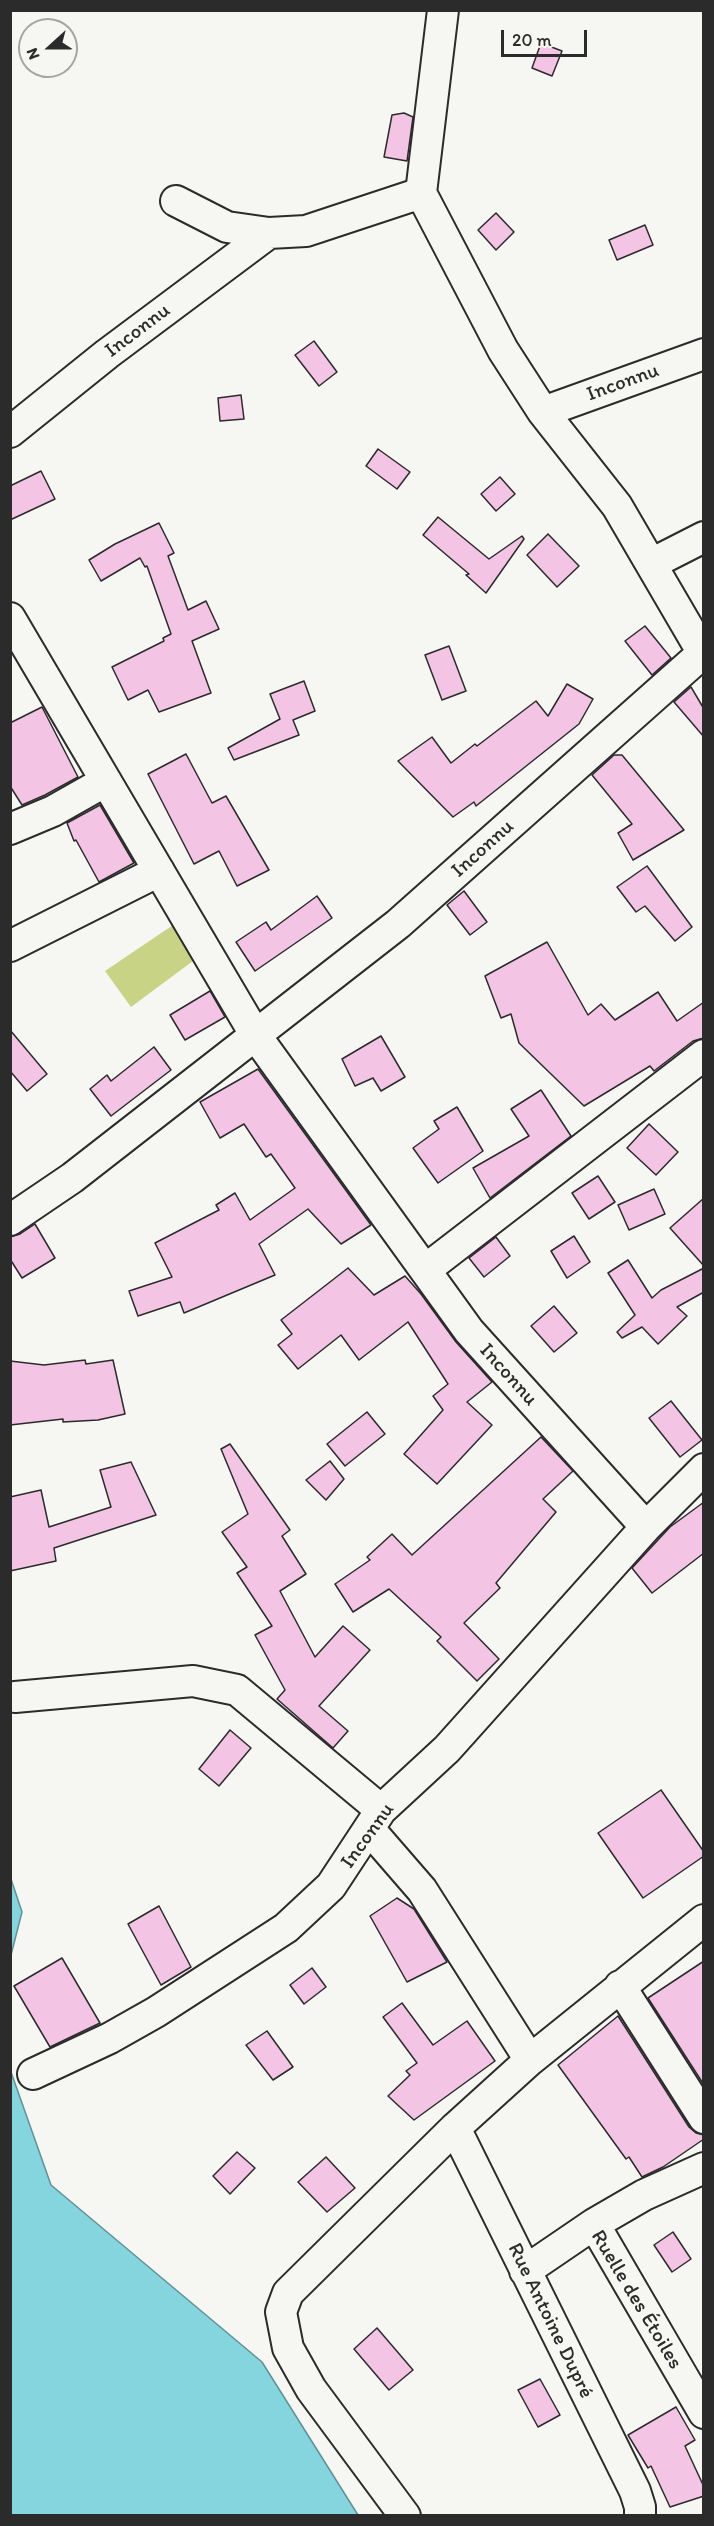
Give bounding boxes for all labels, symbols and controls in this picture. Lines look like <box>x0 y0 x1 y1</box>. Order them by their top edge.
north arrow <box>18 18 78 78</box>
scale bar <box>504 18 590 56</box>
text: 20 m <box>512 29 552 51</box>
text: N <box>22 45 43 62</box>
street label: Inconnu <box>100 298 176 364</box>
street label: Inconnu <box>583 358 663 408</box>
street label: Inconnu <box>447 814 519 884</box>
street label: Inconnu <box>473 1339 543 1411</box>
street label: Inconnu <box>336 1798 400 1874</box>
street label: Ruelle des Étoiles <box>585 2226 687 2374</box>
street label: Rue Antoine Dupré <box>502 2239 598 2403</box>

